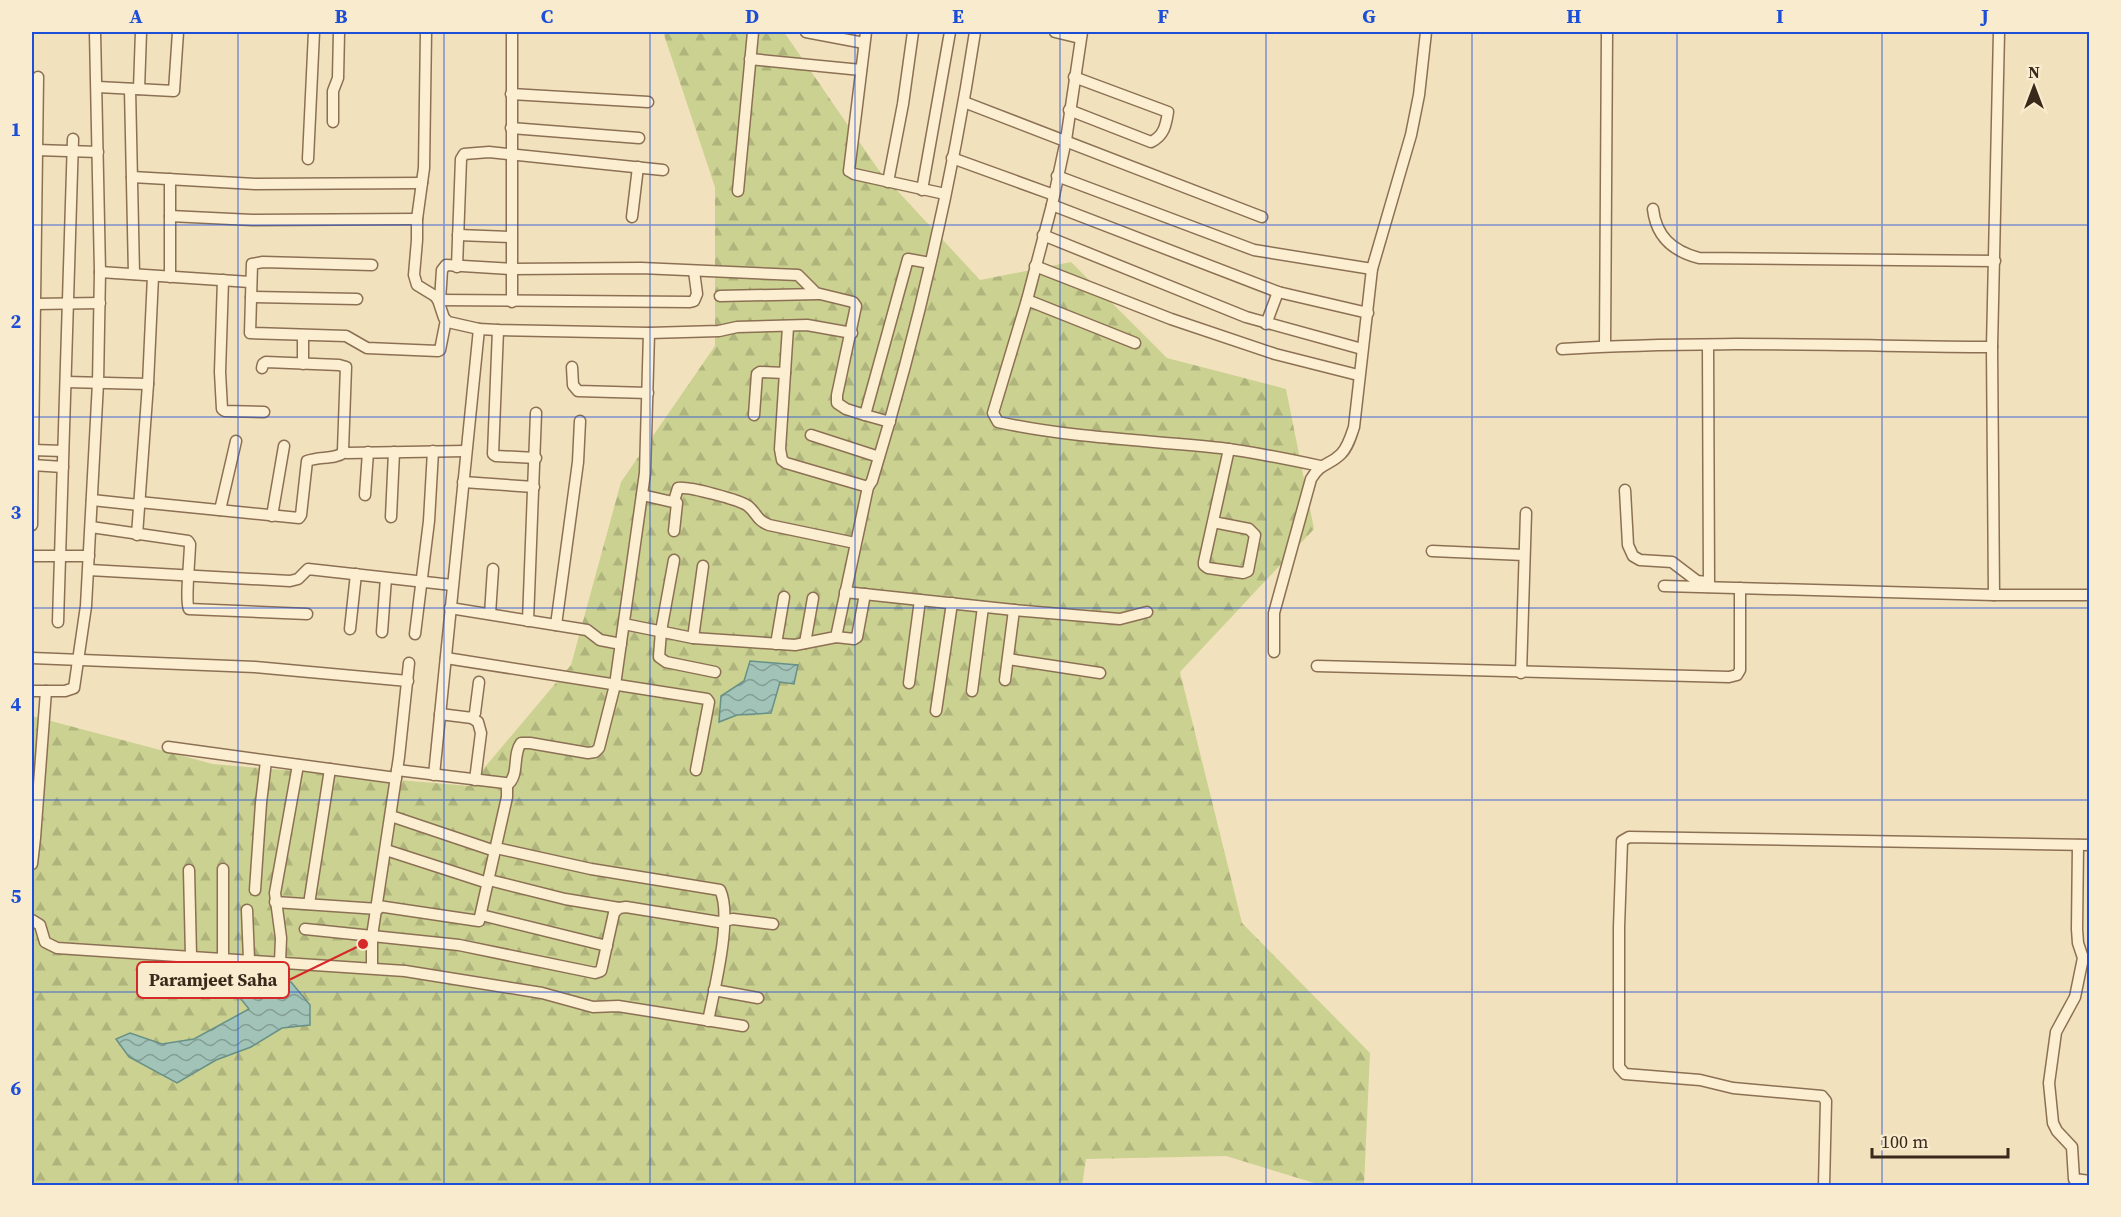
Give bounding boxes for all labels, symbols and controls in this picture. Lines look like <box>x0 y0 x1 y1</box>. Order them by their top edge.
text: A <box>129 2 143 30</box>
text: B <box>334 2 348 30</box>
text: C <box>541 2 553 30</box>
text: D <box>745 2 759 30</box>
text: E <box>952 2 964 30</box>
text: F <box>1157 2 1169 30</box>
text: G <box>1362 2 1376 30</box>
text: H <box>1566 2 1582 30</box>
text: I <box>1776 2 1784 30</box>
text: J <box>1979 2 1989 30</box>
north arrow <box>2004 57 2064 117</box>
text: N <box>2028 61 2040 83</box>
text: 1 <box>11 115 21 143</box>
text: 2 <box>11 307 22 335</box>
text: 3 <box>11 498 22 526</box>
text: 4 <box>11 690 22 718</box>
text: 5 <box>11 882 22 910</box>
callout: Paramjeet Saha <box>137 962 289 998</box>
text: Paramjeet Saha <box>149 967 278 992</box>
text: 6 <box>11 1074 22 1102</box>
scale bar <box>1872 1121 2008 1159</box>
text: 100 m <box>1881 1129 1928 1154</box>

